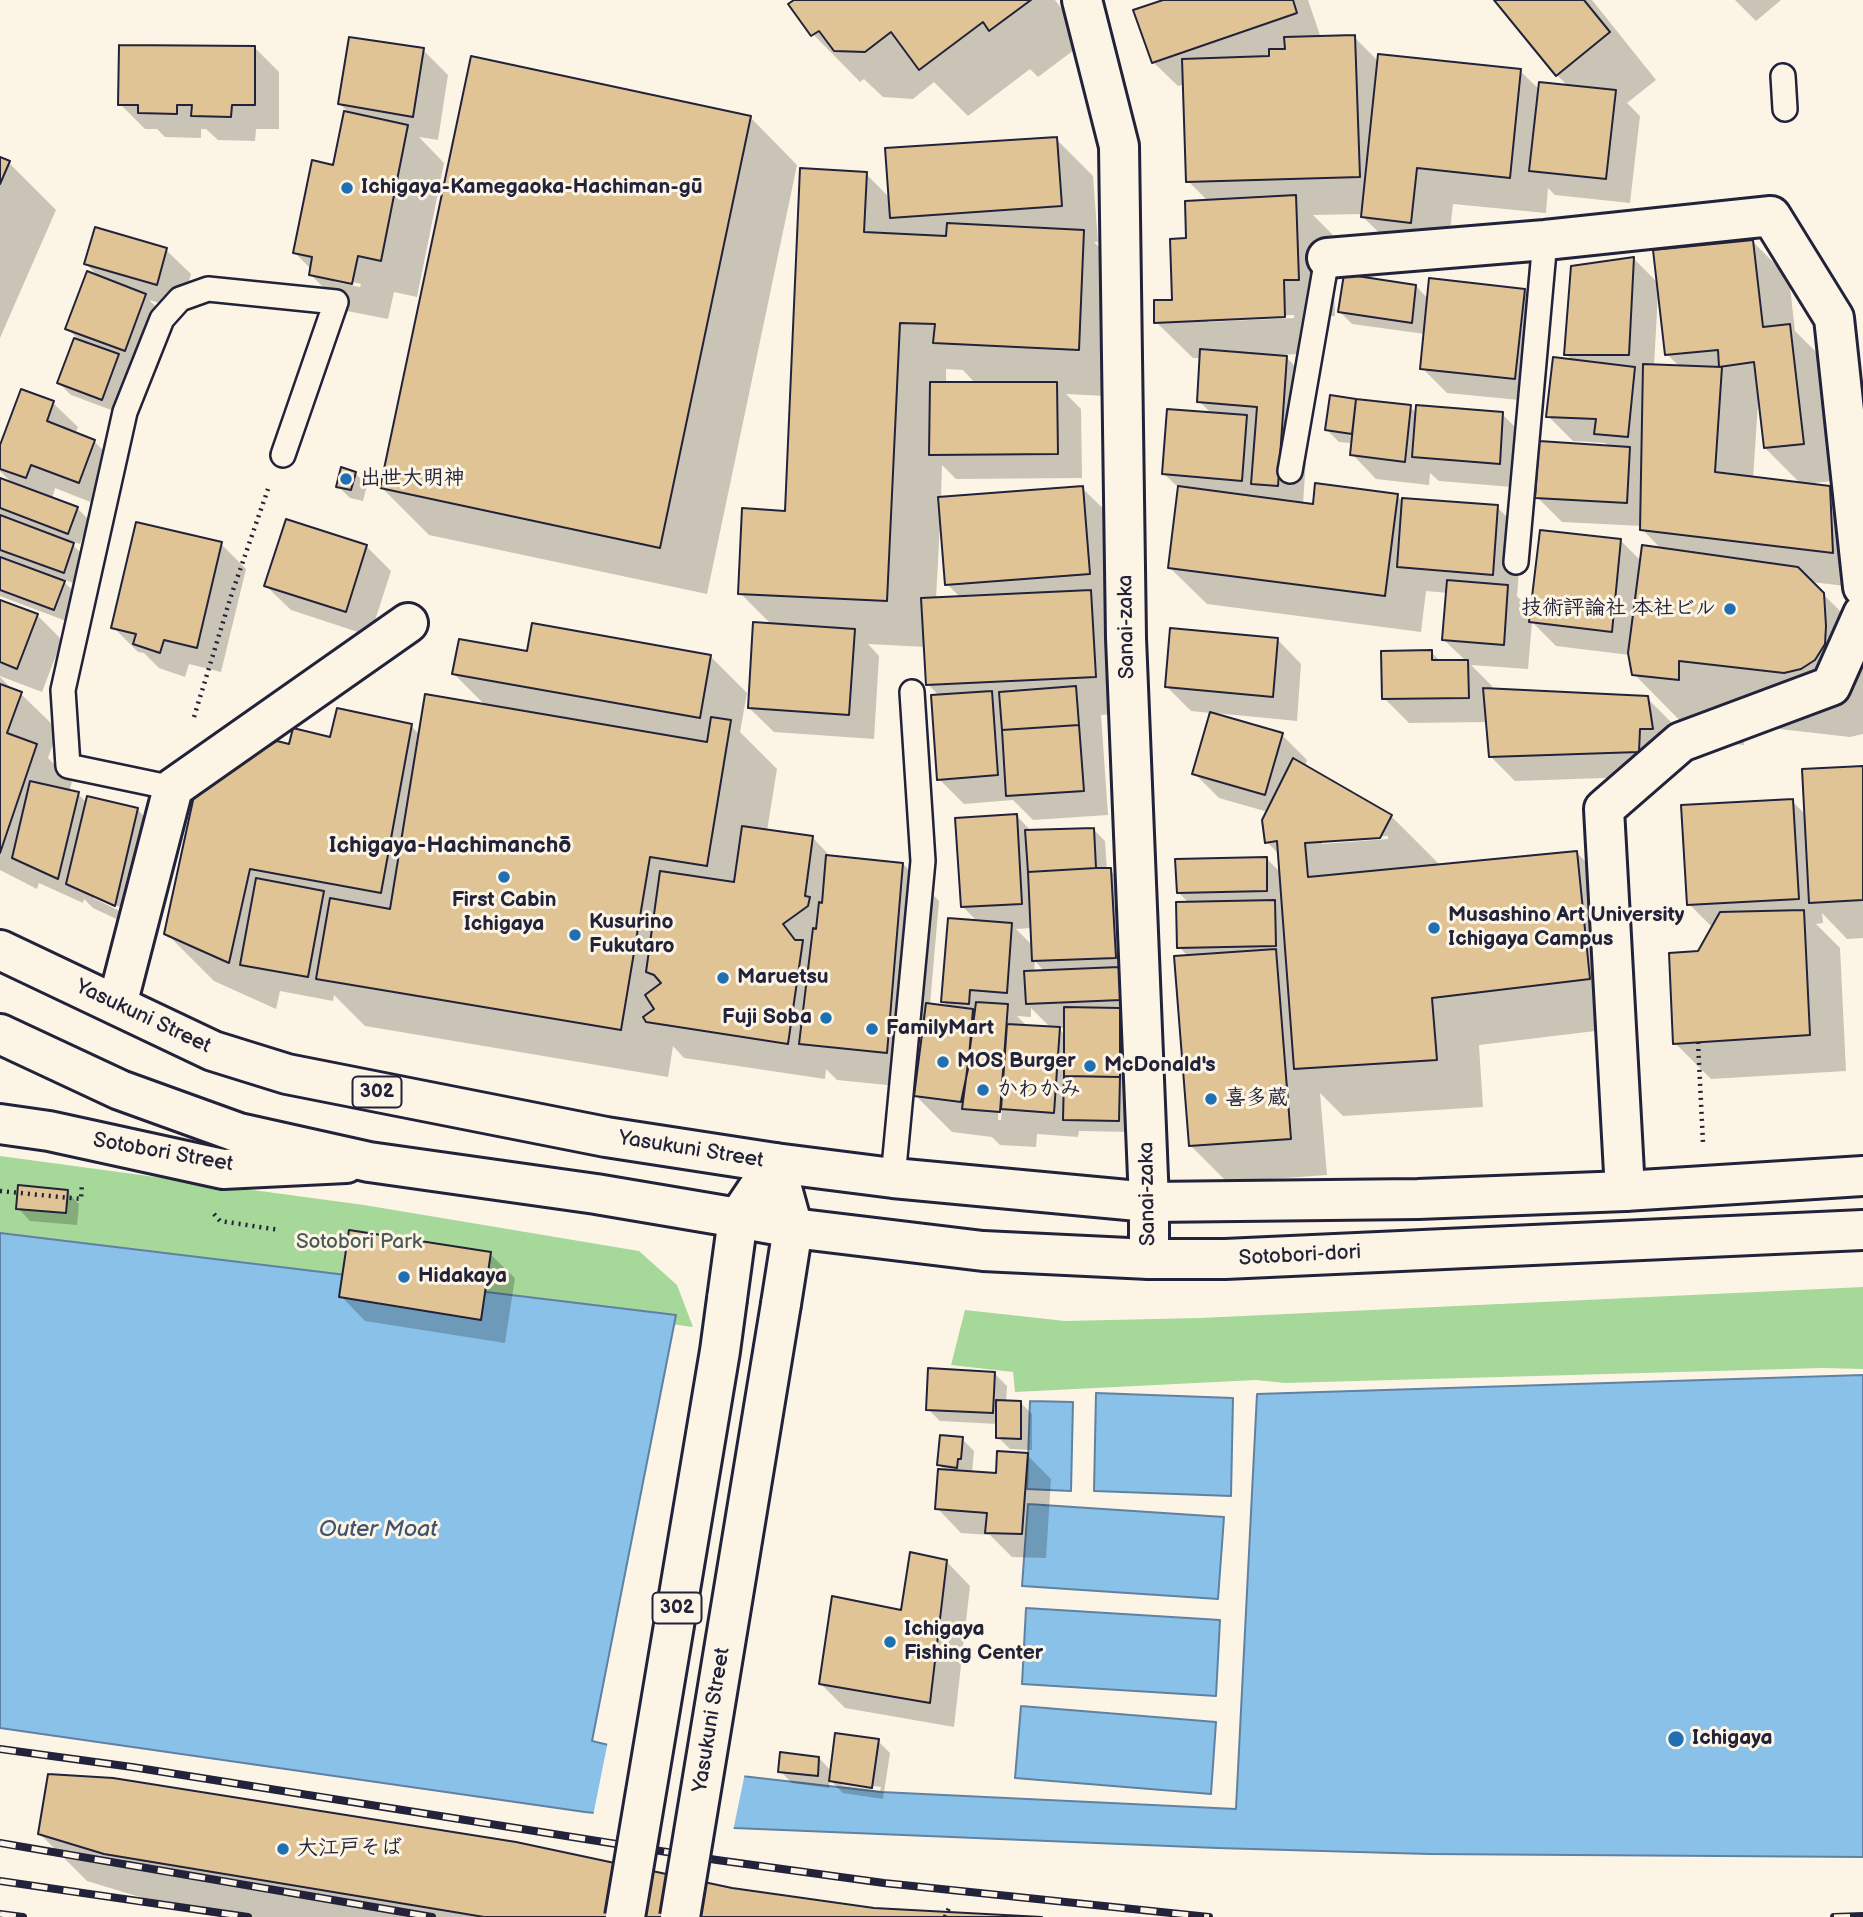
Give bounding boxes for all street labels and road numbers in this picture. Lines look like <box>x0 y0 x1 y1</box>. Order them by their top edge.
street label: Sanai-zaka <box>1113 575 1141 679</box>
street label: Yasukuni Street <box>71 975 215 1059</box>
road number: 302 <box>352 1076 402 1108</box>
street label: Yasukuni Street <box>617 1126 765 1174</box>
street label: Sotobori Street <box>91 1128 235 1178</box>
street label: Sanai-zaka <box>1134 1142 1162 1246</box>
street label: Sotobori-dori <box>1238 1240 1362 1272</box>
road number: 302 <box>652 1592 702 1624</box>
street label: Yasukuni Street <box>688 1646 736 1794</box>

